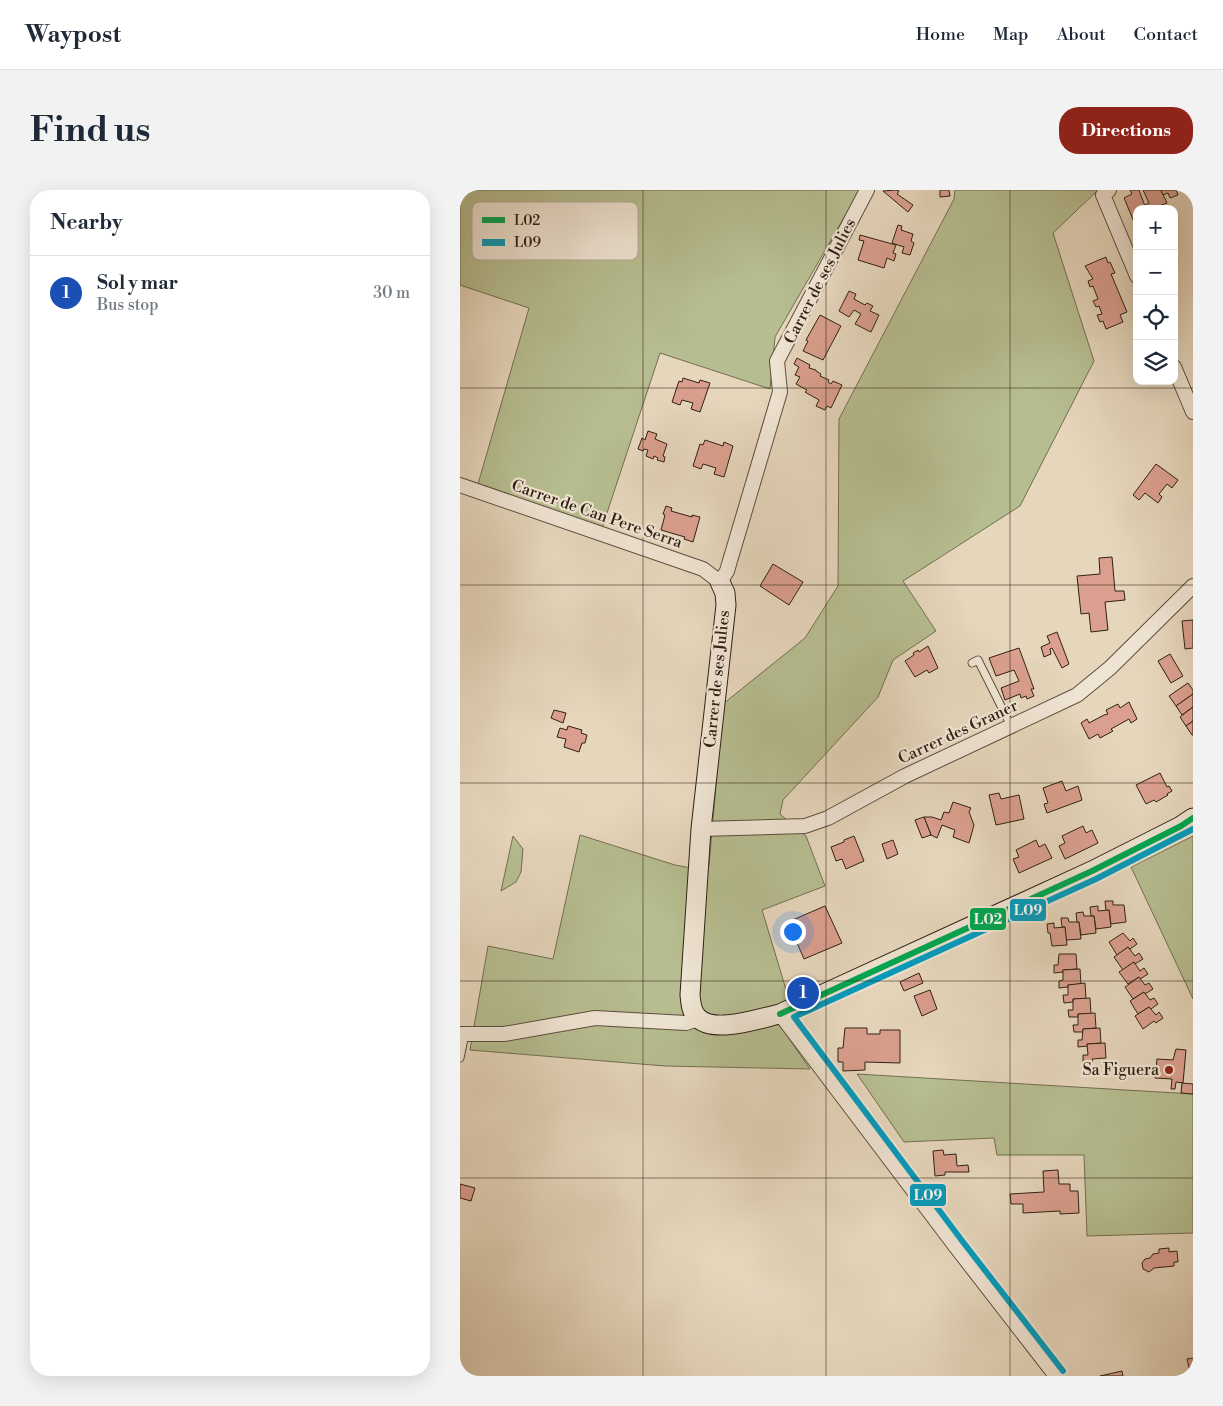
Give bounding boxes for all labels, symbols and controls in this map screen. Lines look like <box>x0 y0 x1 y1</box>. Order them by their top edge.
text: Waypost <box>25 20 121 50</box>
text: Home <box>916 23 965 46</box>
text: Map <box>993 23 1029 46</box>
text: About <box>1057 23 1106 46</box>
text: Contact <box>1134 23 1198 46</box>
button: Directions <box>1059 107 1193 154</box>
text: Find us <box>30 109 150 152</box>
legend <box>472 202 638 260</box>
map controls <box>1133 205 1178 385</box>
button: + <box>1133 205 1178 250</box>
text: Nearby <box>50 210 123 236</box>
text: L02 <box>514 212 540 230</box>
street label: Carrer de ses Julies <box>780 215 860 347</box>
text: L09 <box>514 234 541 252</box>
button: − <box>1133 250 1178 295</box>
text: Sol y mar <box>97 271 178 295</box>
text: 1 <box>62 283 70 303</box>
text: 30 m <box>373 283 410 303</box>
text: Bus stop <box>97 295 159 315</box>
button: locate <box>1133 295 1178 340</box>
button: layers <box>1133 340 1178 385</box>
street label: Carrer de Can Pere Serra <box>509 475 686 553</box>
street label: Carrer de ses Julies <box>700 609 734 749</box>
street label: Carrer des Graner <box>895 695 1021 769</box>
line badge: L09 <box>1009 898 1047 922</box>
text: L09 <box>1014 902 1042 920</box>
line badge: L02 <box>969 907 1007 931</box>
text: L02 <box>974 911 1002 929</box>
your location <box>780 919 806 945</box>
pin: 1 <box>787 974 819 1012</box>
place label: Sa Figuera <box>1082 1060 1160 1080</box>
marker: Sa Figuera <box>1163 1064 1175 1076</box>
line badge: L09 <box>909 1183 947 1207</box>
text: L09 <box>914 1187 942 1205</box>

